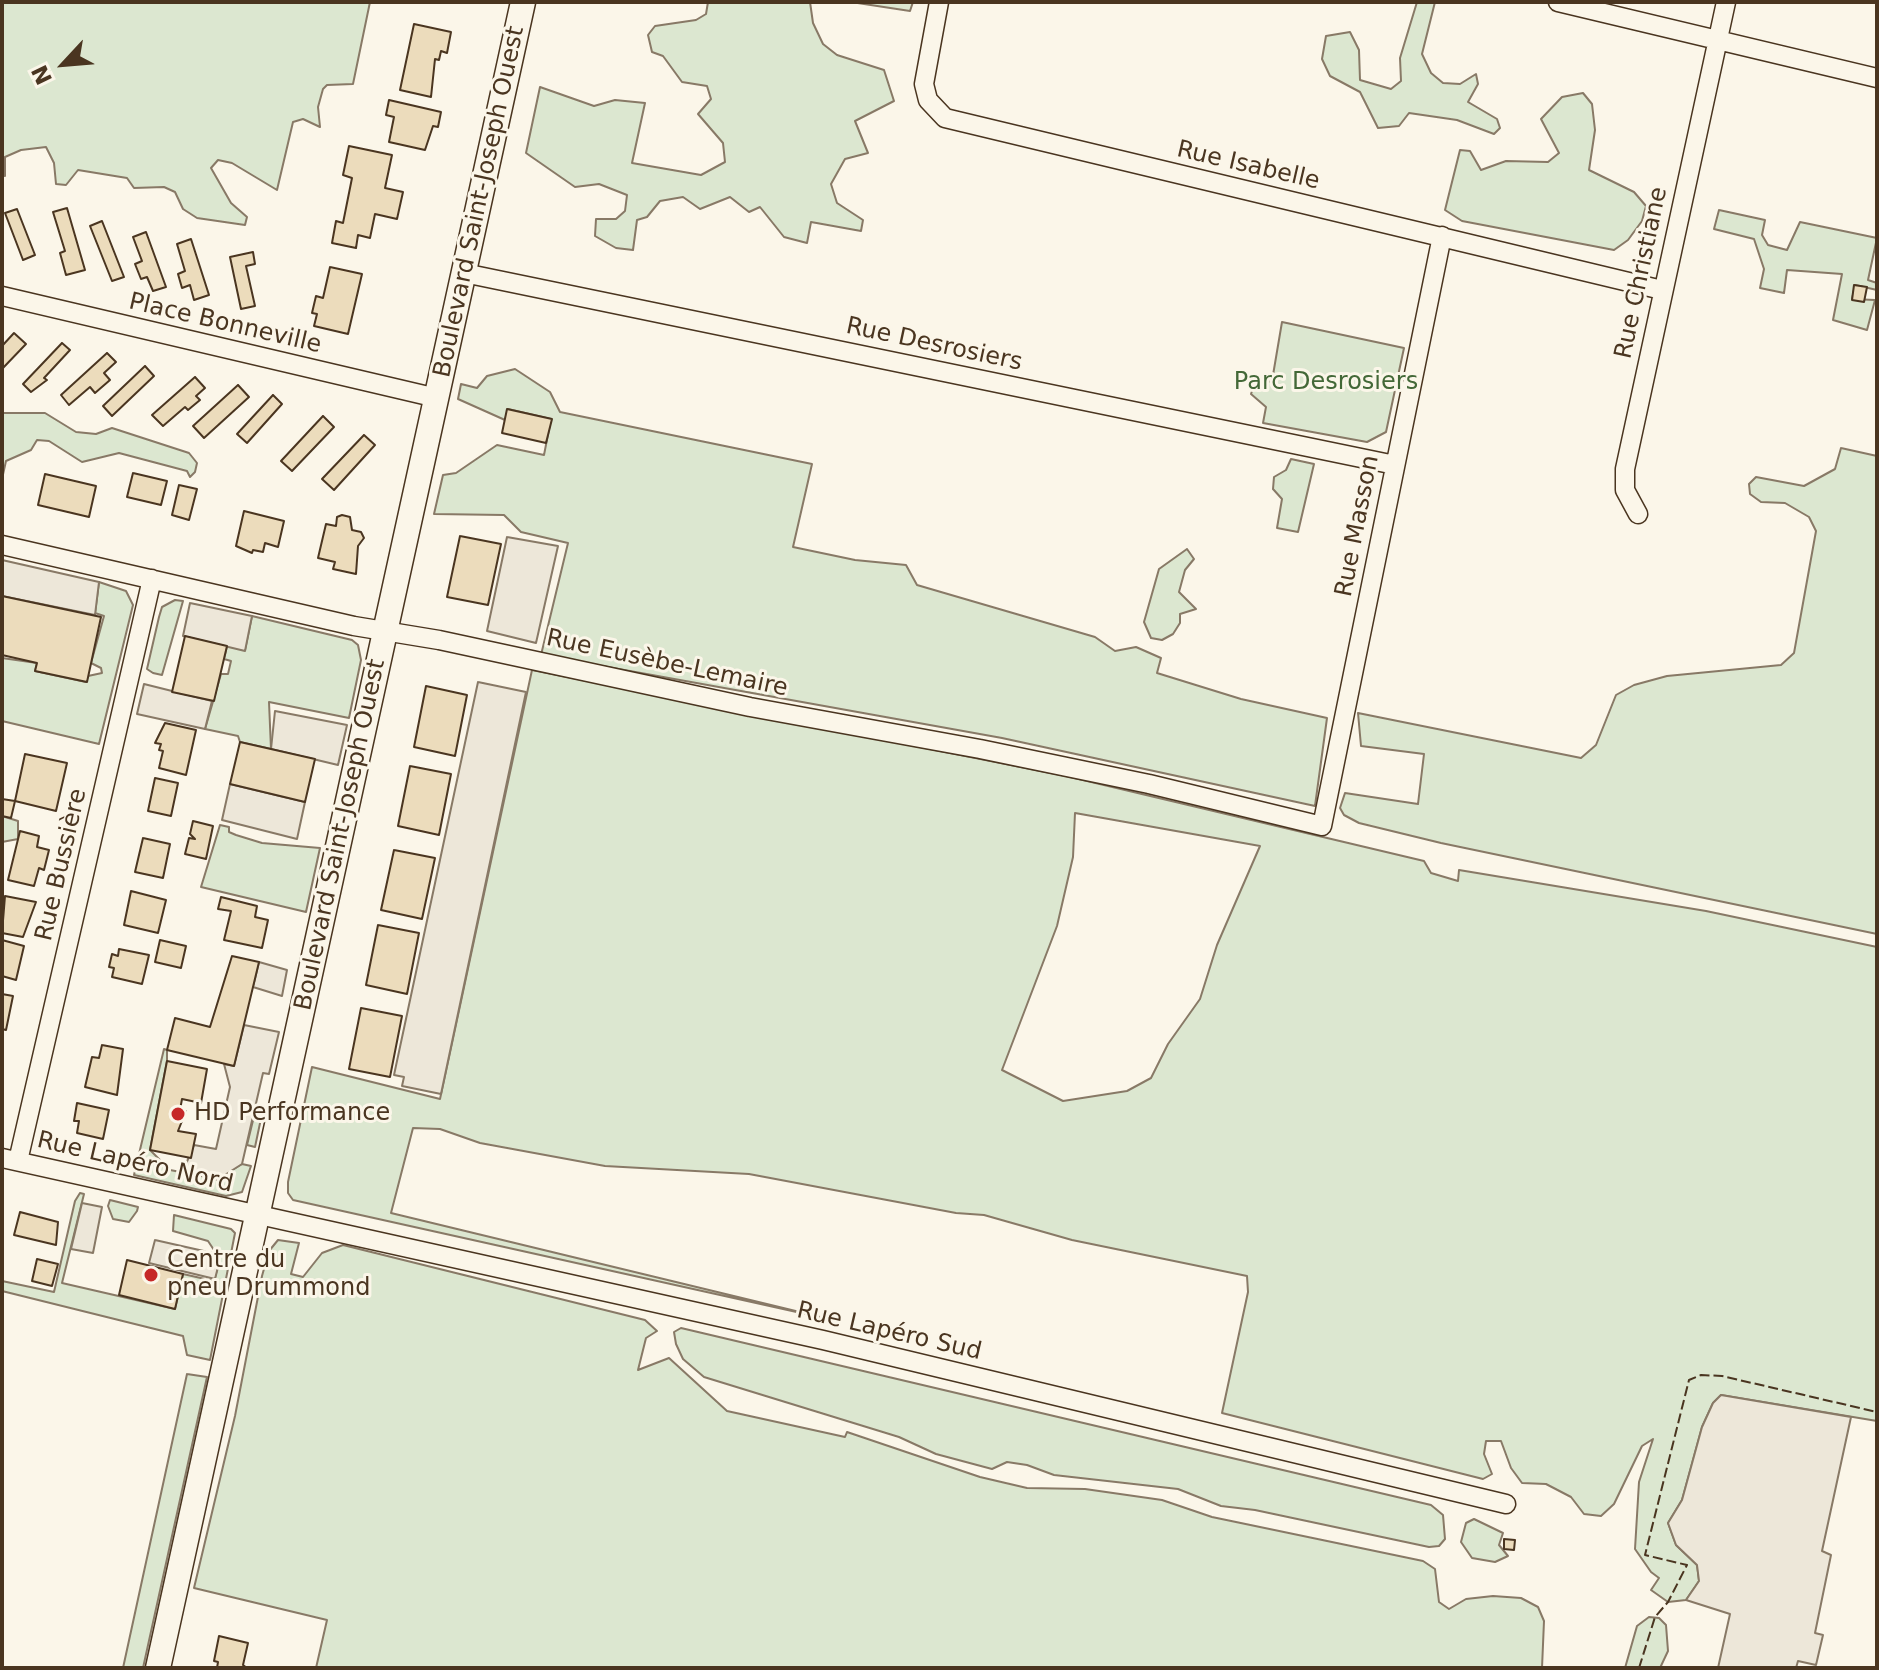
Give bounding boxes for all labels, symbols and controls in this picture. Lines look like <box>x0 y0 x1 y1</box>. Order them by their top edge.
north arrow <box>24 24 104 104</box>
street label: Boulevard Saint-Joseph Ouest <box>429 24 531 380</box>
text: N <box>27 61 57 89</box>
street label: Rue Isabelle <box>1174 136 1322 196</box>
street label: Rue Christiane <box>1610 184 1674 362</box>
street label: Place Bonneville <box>126 288 324 360</box>
street label: Rue Desrosiers <box>843 312 1025 378</box>
park label: Parc Desrosiers <box>1234 369 1418 397</box>
street label: Rue Masson <box>1330 453 1386 599</box>
street label: Rue Eusèbe-Lemaire <box>544 624 790 704</box>
street label: Boulevard Saint-Joseph Ouest <box>290 657 392 1013</box>
street label: Rue Bussière <box>30 786 94 944</box>
place label: HD Performance <box>194 1100 390 1128</box>
marker: HD Performance <box>169 1105 187 1123</box>
street label: Rue Lapéro Nord <box>34 1126 236 1200</box>
place label: Centre du pneu Drummond <box>167 1247 370 1303</box>
marker: Centre du pneu Drummond <box>142 1266 160 1284</box>
street label: Rue Lapéro Sud <box>794 1297 984 1367</box>

